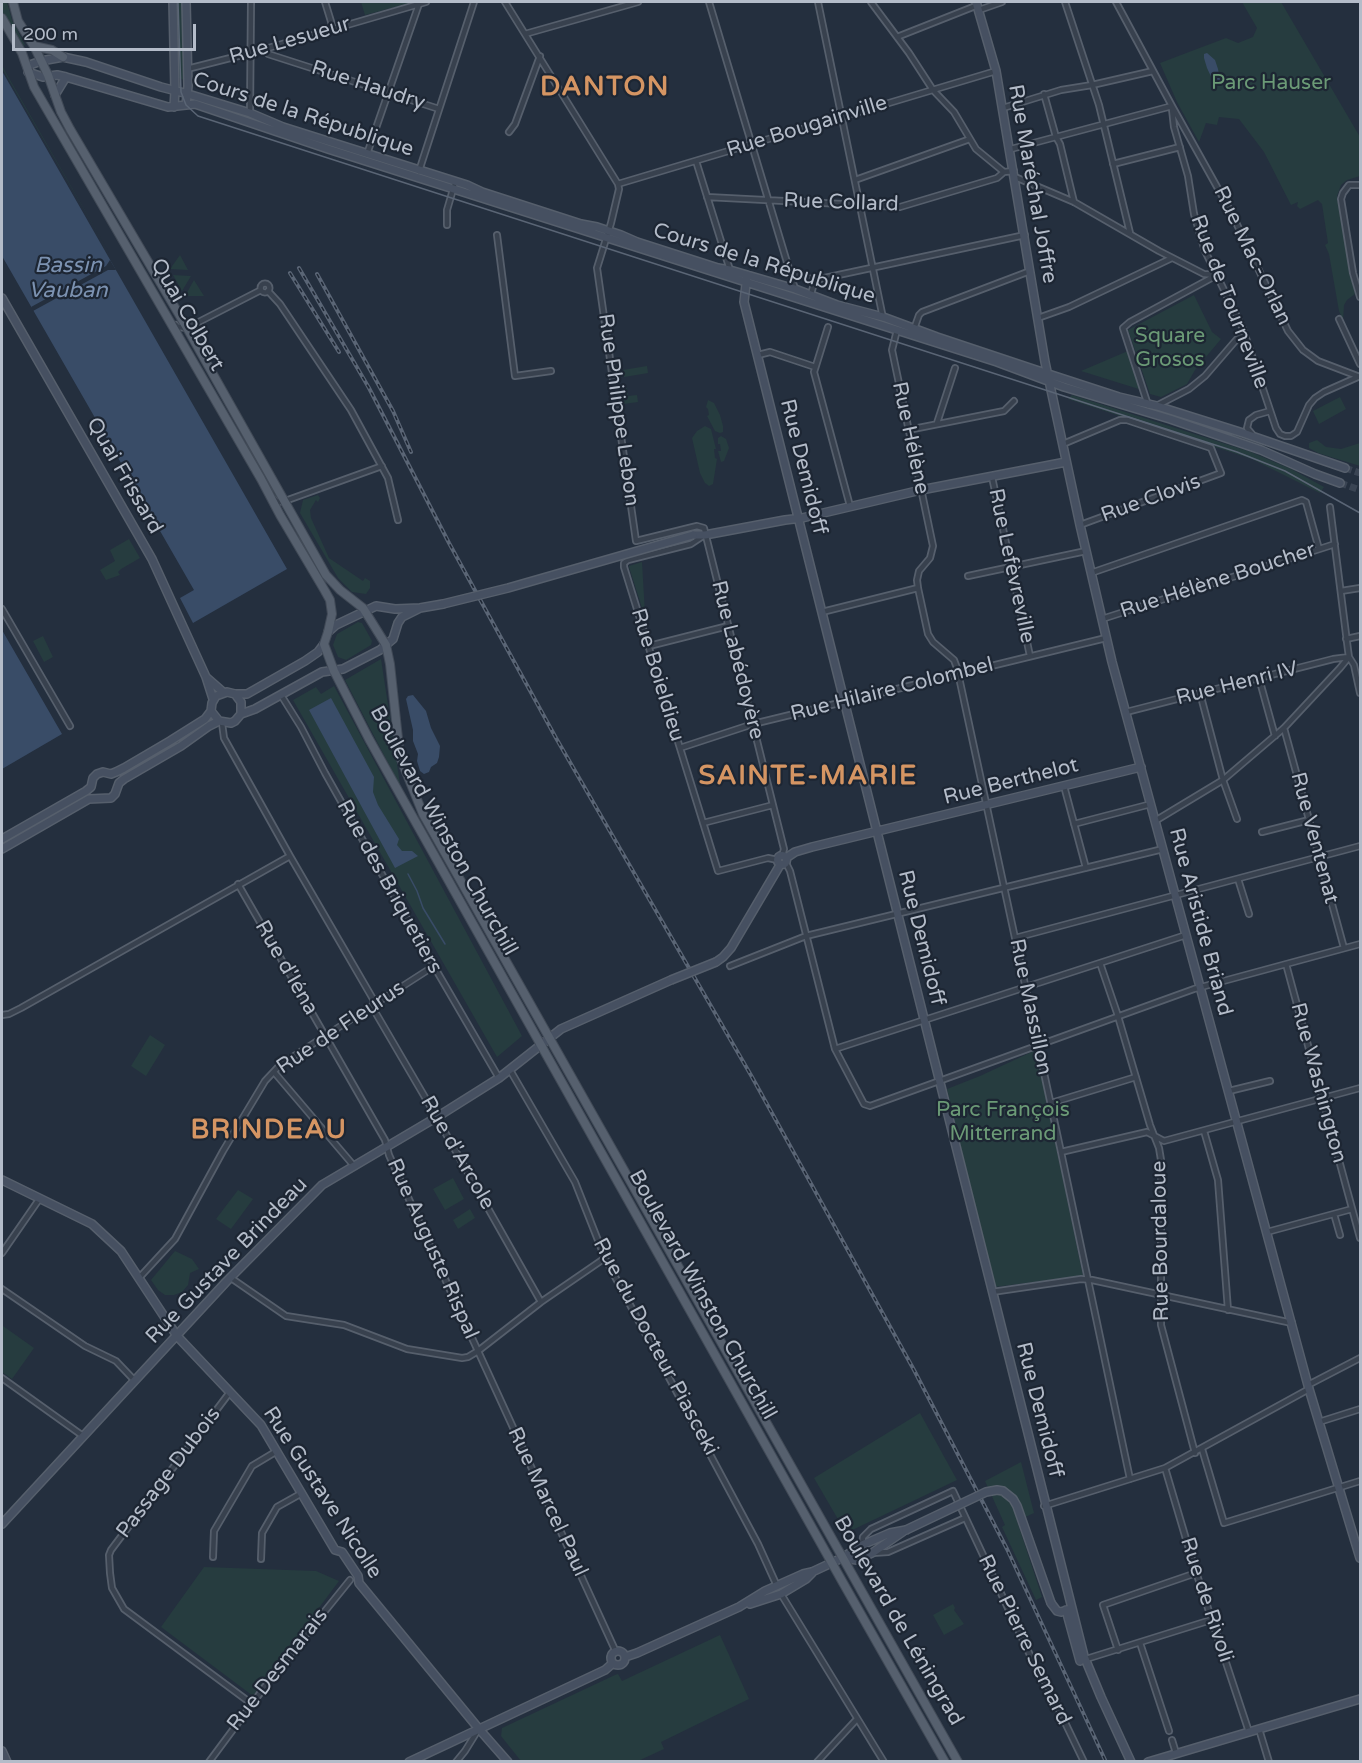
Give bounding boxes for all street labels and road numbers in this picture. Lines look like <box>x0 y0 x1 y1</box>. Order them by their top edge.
street label: Rue Lesueur <box>227 12 353 70</box>
street label: Rue Haudry <box>308 56 428 116</box>
street label: Cours de la République <box>189 67 417 163</box>
street label: Rue Maréchal Joffre <box>1002 83 1062 285</box>
street label: Rue Bougainville <box>724 91 890 163</box>
street label: Rue Mac-Orlan <box>1207 182 1297 330</box>
street label: Rue Collard <box>783 188 899 218</box>
street label: Rue de Tourneville <box>1184 212 1274 392</box>
street label: Cours de la République <box>650 218 878 310</box>
street label: Quai Colbert <box>145 254 229 376</box>
street label: Rue Philippe Lebon <box>592 312 644 508</box>
street label: Rue Hélène <box>886 379 934 497</box>
street label: Rue Demidoff <box>774 397 832 537</box>
street label: Quai Frissard <box>80 413 168 539</box>
street label: Rue Clovis <box>1098 469 1204 529</box>
street label: Rue Lefèvreville <box>982 486 1040 646</box>
street label: Rue Hélène Boucher <box>1117 538 1319 624</box>
street label: Rue Labédoyère <box>705 578 769 742</box>
street label: Rue Boieldieu <box>625 605 689 745</box>
street label: Rue Hilaire Colombel <box>788 653 996 727</box>
street label: Rue Henri IV <box>1173 657 1301 711</box>
street label: Boulevard Winston Churchill <box>364 702 522 960</box>
street label: Rue Berthelot <box>941 753 1081 811</box>
street label: Rue Ventenat <box>1284 770 1344 906</box>
street label: Rue des Briquetiers <box>331 796 447 978</box>
street label: Rue Aristide Briand <box>1163 825 1237 1019</box>
street label: Rue Demidoff <box>892 868 950 1008</box>
street label: Rue d'Iéna <box>249 916 323 1020</box>
street label: Rue Massillon <box>1003 937 1057 1077</box>
street label: Rue de Fleurus <box>272 976 410 1080</box>
street label: Rue Washington <box>1284 1000 1352 1166</box>
street label: Rue d'Arcole <box>414 1092 500 1214</box>
street label: Rue Auguste Rispal <box>381 1155 483 1343</box>
street label: Rue Bourdaloue <box>1147 1161 1175 1321</box>
street label: Boulevard Winston Churchill <box>623 1166 781 1424</box>
street label: Rue Gustave Brindeau <box>141 1172 313 1350</box>
street label: Rue du Docteur Piasceki <box>587 1234 723 1460</box>
street label: Rue Demidoff <box>1010 1340 1068 1480</box>
street label: Passage Dubois <box>112 1402 226 1544</box>
street label: Rue Gustave Nicolle <box>257 1402 387 1584</box>
street label: Rue Marcel Paul <box>501 1423 593 1581</box>
street label: Boulevard de Léningrad <box>828 1512 968 1730</box>
street label: Rue de Rivoli <box>1174 1534 1238 1666</box>
street label: Rue Pierre Semard <box>972 1551 1076 1729</box>
street label: Rue Desmarais <box>222 1604 334 1736</box>

